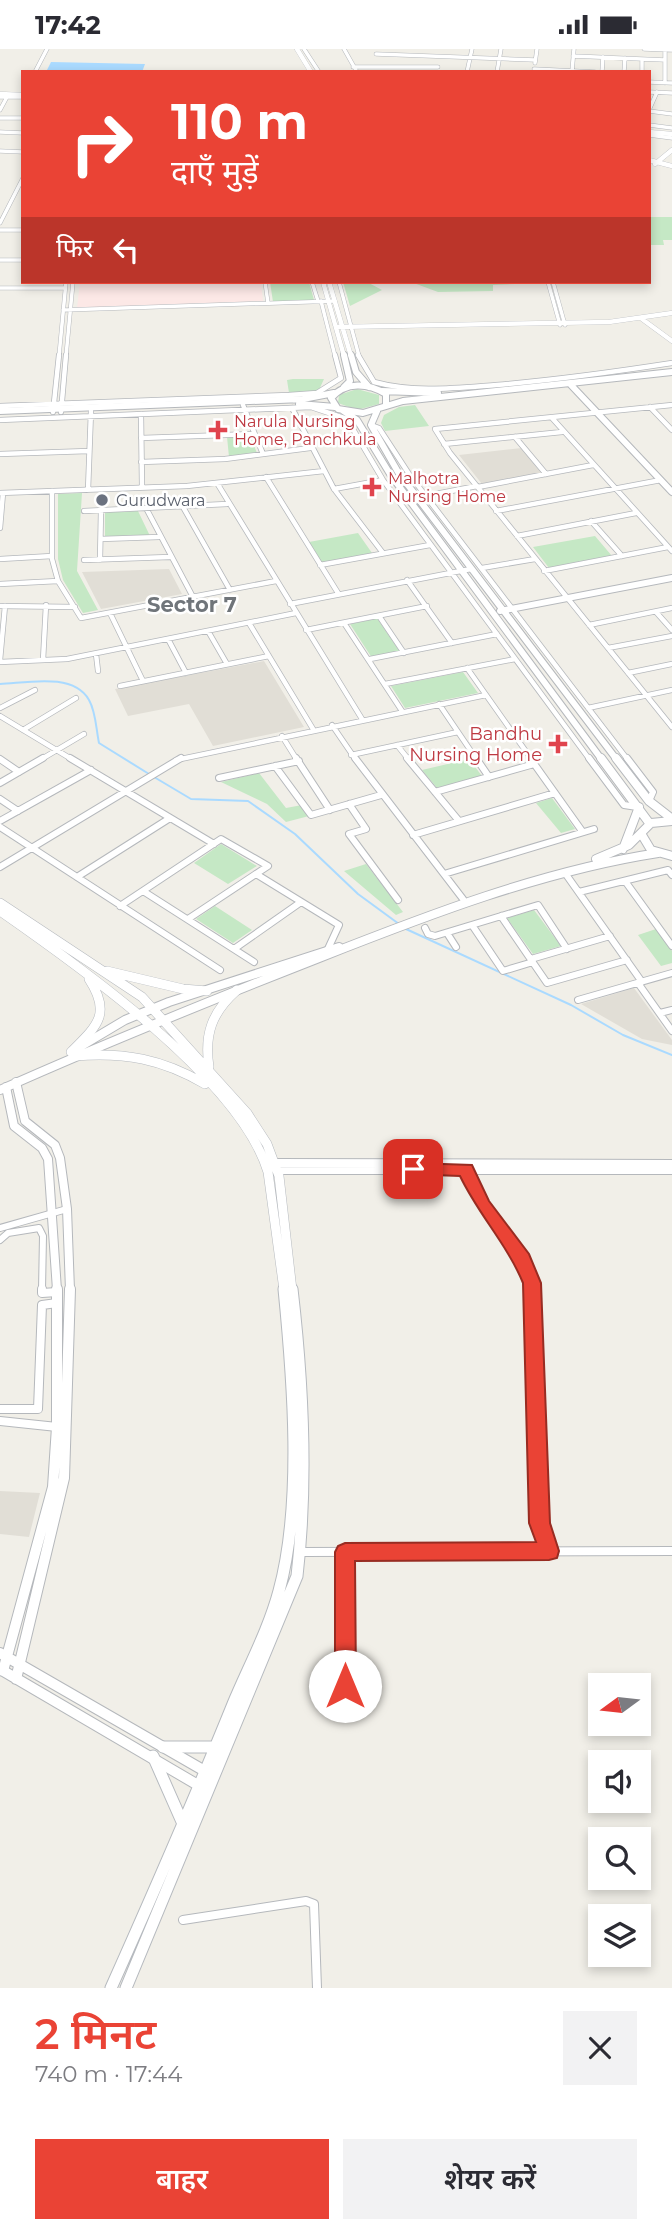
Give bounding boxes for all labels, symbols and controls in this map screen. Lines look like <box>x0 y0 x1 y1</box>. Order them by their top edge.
text: 17:42 <box>35 9 101 41</box>
text: 110 m <box>171 92 308 151</box>
icon: right <box>56 98 147 189</box>
text: दाएँ मुड़ें <box>171 152 259 191</box>
icon: left <box>107 231 145 269</box>
text: फिर <box>56 232 93 264</box>
place label: Narula Nursing Home, Panchkula <box>234 412 376 449</box>
marker: Narula Nursing Home, Panchkula <box>208 420 228 440</box>
place label: Malhotra Nursing Home <box>388 469 506 506</box>
marker: Malhotra Nursing Home <box>362 477 382 497</box>
place label: Gurudwara <box>116 491 206 510</box>
marker: Gurudwara <box>94 492 110 508</box>
district label: Sector 7 <box>147 592 237 617</box>
place label: Bandhu Nursing Home <box>409 723 542 766</box>
marker: Bandhu Nursing Home <box>548 734 568 754</box>
pin <box>383 1139 443 1199</box>
icon: arrive <box>394 1150 432 1188</box>
position arrow <box>308 1649 382 1723</box>
north arrow <box>588 1673 651 1736</box>
map controls <box>588 1673 651 1967</box>
button: sound <box>588 1750 651 1813</box>
button: search <box>588 1827 651 1890</box>
button: layers <box>588 1904 651 1967</box>
text: 2 मिनट <box>35 2008 156 2060</box>
button: close <box>563 2011 637 2085</box>
text: 740 m · 17:44 <box>35 2060 182 2088</box>
button: बाहर <box>35 2139 329 2219</box>
button: शेयर करें <box>343 2139 637 2219</box>

